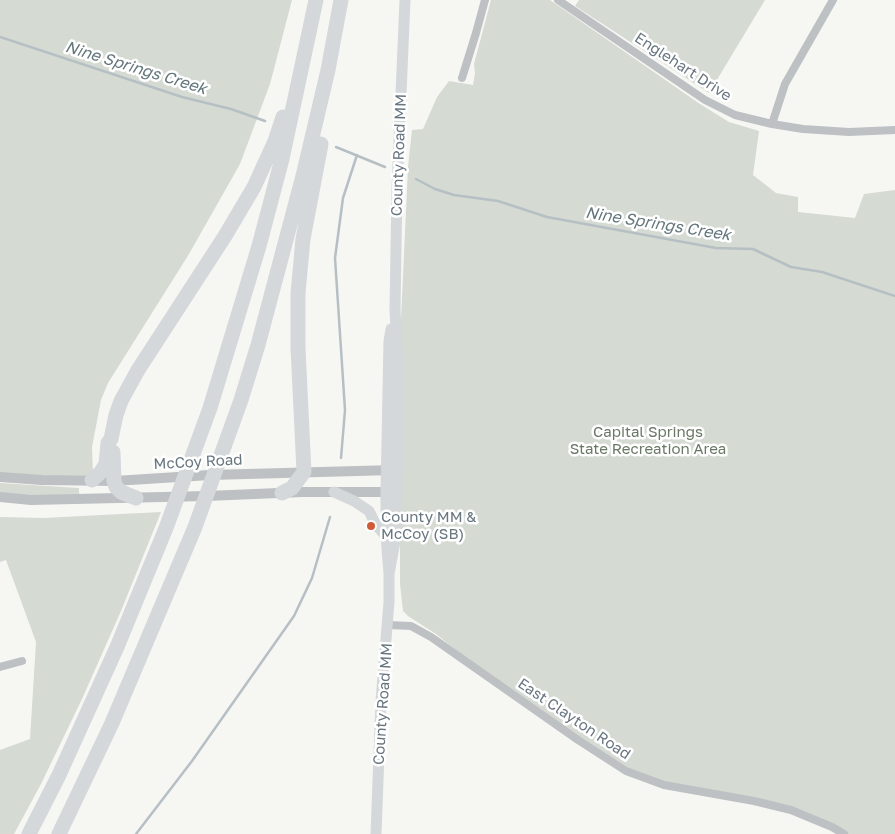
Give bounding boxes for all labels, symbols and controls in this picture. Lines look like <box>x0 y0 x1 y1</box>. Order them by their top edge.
street label: Englehart Drive <box>631 29 735 105</box>
water label: Nine Springs Creek <box>63 37 209 99</box>
street label: County Road MM <box>388 94 410 216</box>
water label: Nine Springs Creek <box>584 203 732 245</box>
park label: Capital Springs State Recreation Area <box>570 423 726 458</box>
street label: McCoy Road <box>153 451 243 473</box>
place label: County MM & McCoy (SB) <box>381 508 476 543</box>
marker: County MM & McCoy (SB) <box>365 520 377 532</box>
street label: County Road MM <box>370 642 396 766</box>
street label: East Clayton Road <box>514 675 634 763</box>

